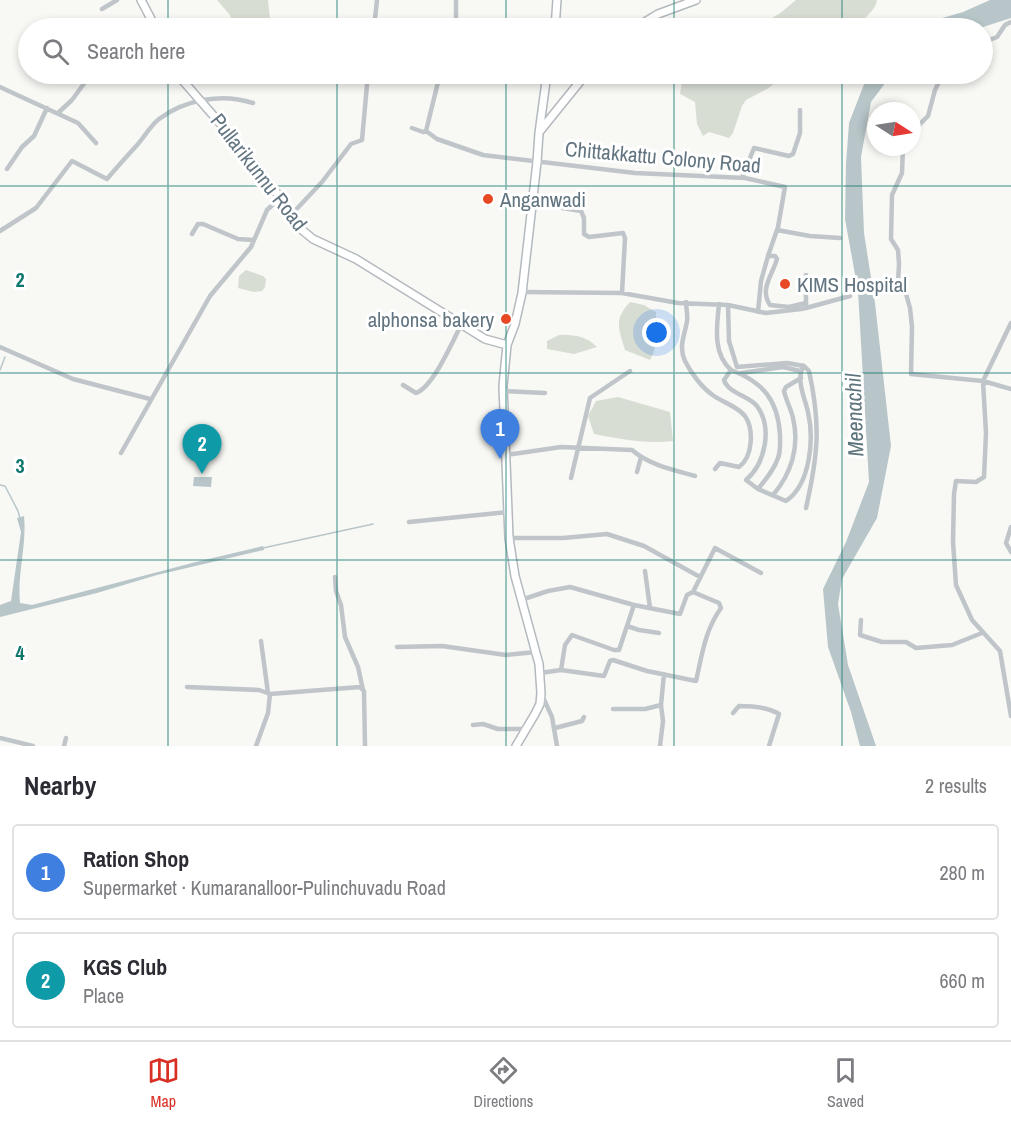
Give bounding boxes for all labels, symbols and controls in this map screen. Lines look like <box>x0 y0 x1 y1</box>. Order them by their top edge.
search box <box>18 18 993 84</box>
icon: search <box>39 35 72 68</box>
text: Search here <box>87 36 185 66</box>
north arrow <box>867 102 921 156</box>
street label: Pullarikunnu Road <box>204 107 314 237</box>
street label: Chittakkattu Colony Road <box>564 134 762 180</box>
place label: Anganwadi <box>499 185 586 214</box>
marker: Anganwadi <box>481 192 495 206</box>
text: 2 <box>15 266 25 293</box>
place label: KIMS Hospital <box>797 270 907 299</box>
marker: KIMS Hospital <box>778 277 792 291</box>
place label: alphonsa bakery <box>368 305 494 334</box>
marker: alphonsa bakery <box>499 312 513 326</box>
your location <box>642 318 671 347</box>
water label: Meenachil <box>838 372 870 457</box>
pin: 1 <box>480 410 520 459</box>
pin: 2 <box>182 424 222 474</box>
text: 3 <box>15 452 25 479</box>
text: 4 <box>15 639 25 666</box>
text: Nearby <box>24 768 96 803</box>
text: 2 results <box>925 772 987 799</box>
text: Ration Shop <box>83 844 189 874</box>
text: 1 <box>41 859 50 886</box>
text: 280 m <box>939 859 985 886</box>
text: Supermarket · Kumaranalloor-Pulinchuvadu Road <box>83 874 446 901</box>
text: KGS Club <box>83 952 167 982</box>
text: 2 <box>41 967 50 994</box>
text: 660 m <box>939 967 985 994</box>
text: Place <box>83 982 124 1009</box>
tab: Map <box>147 1054 180 1112</box>
tab: Directions <box>473 1054 533 1112</box>
tab: Saved <box>827 1054 864 1112</box>

